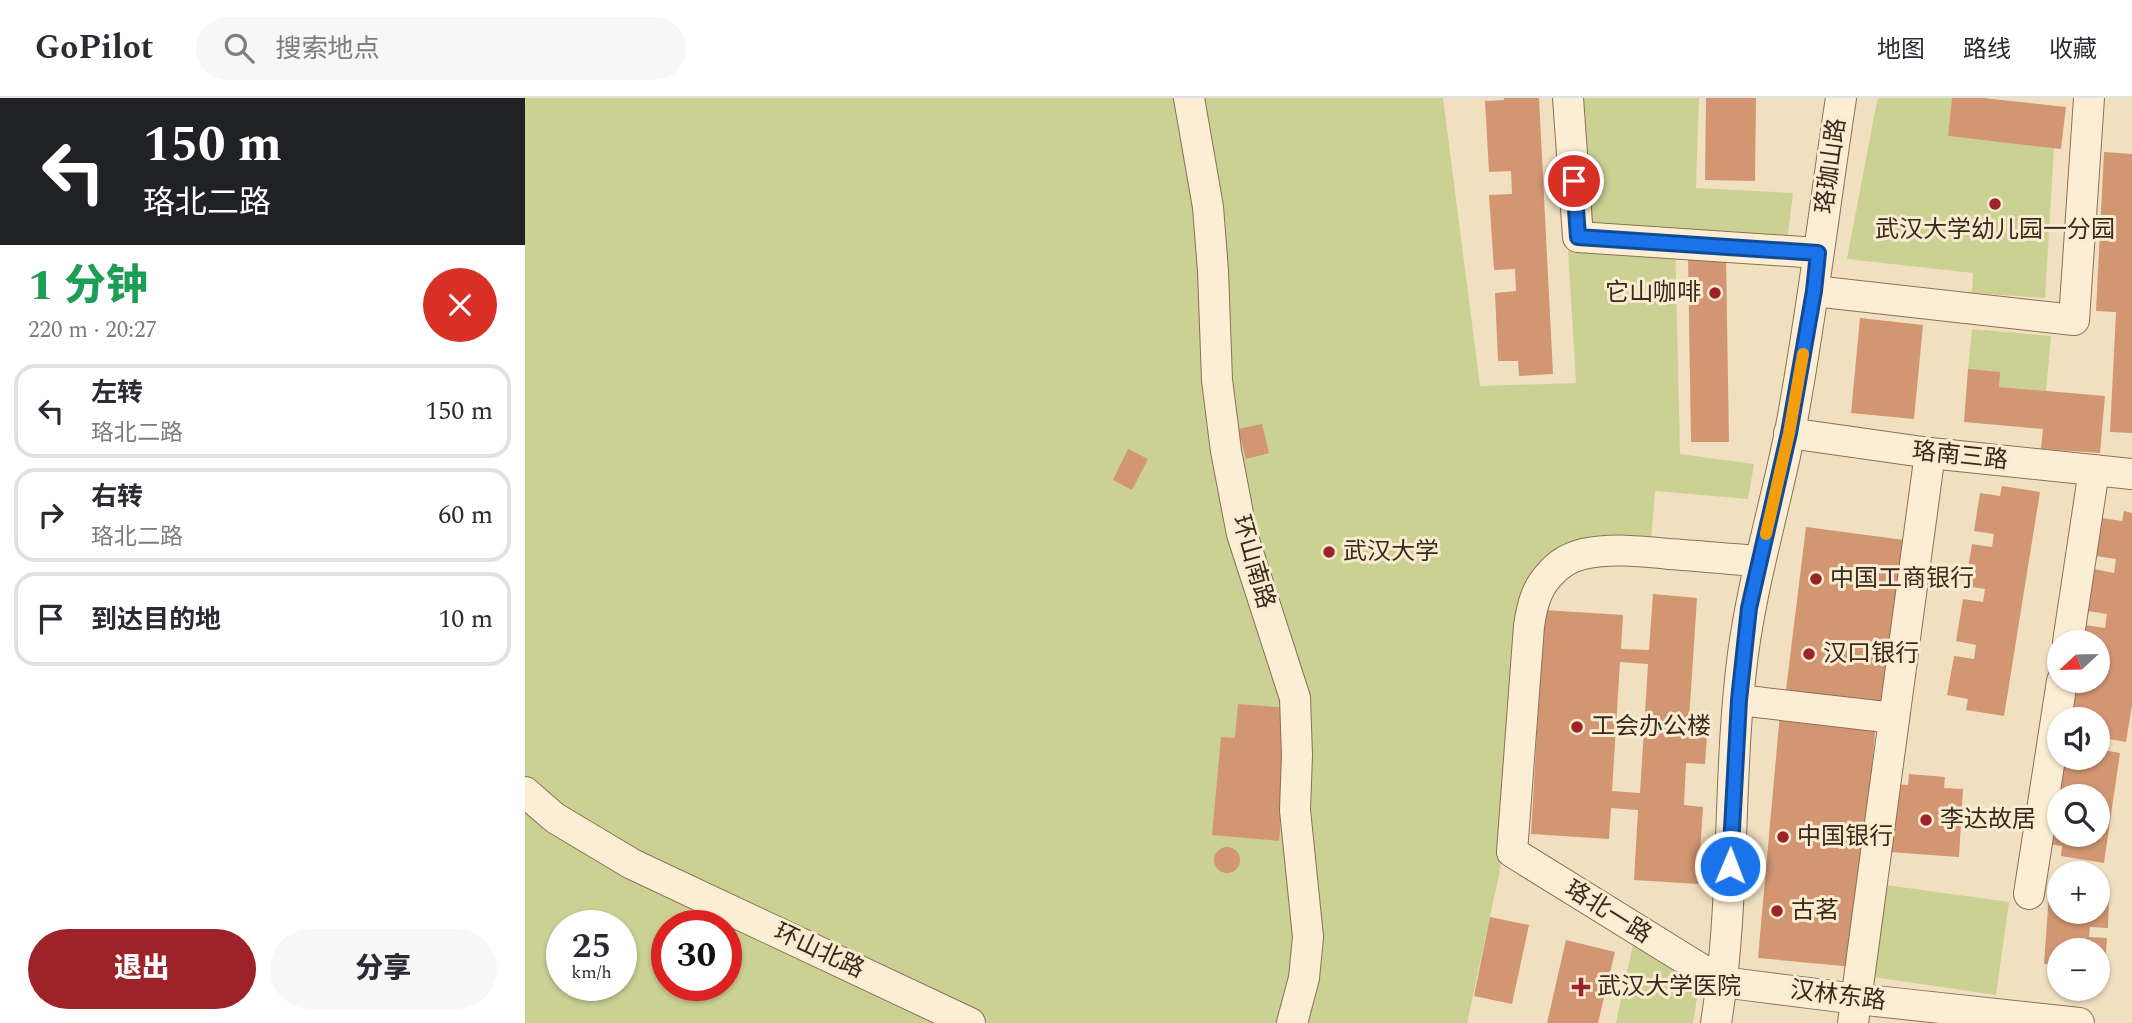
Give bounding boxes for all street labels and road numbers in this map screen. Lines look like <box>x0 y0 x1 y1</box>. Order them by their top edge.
street label: 珞珈山路 <box>1806 116 1856 216</box>
street label: 珞南三路 <box>1910 433 2010 479</box>
street label: 环山南路 <box>1222 511 1284 613</box>
street label: 珞北一路 <box>1558 871 1658 953</box>
street label: 环山北路 <box>768 914 870 988</box>
street label: 汉林东路 <box>1788 972 1888 1020</box>

